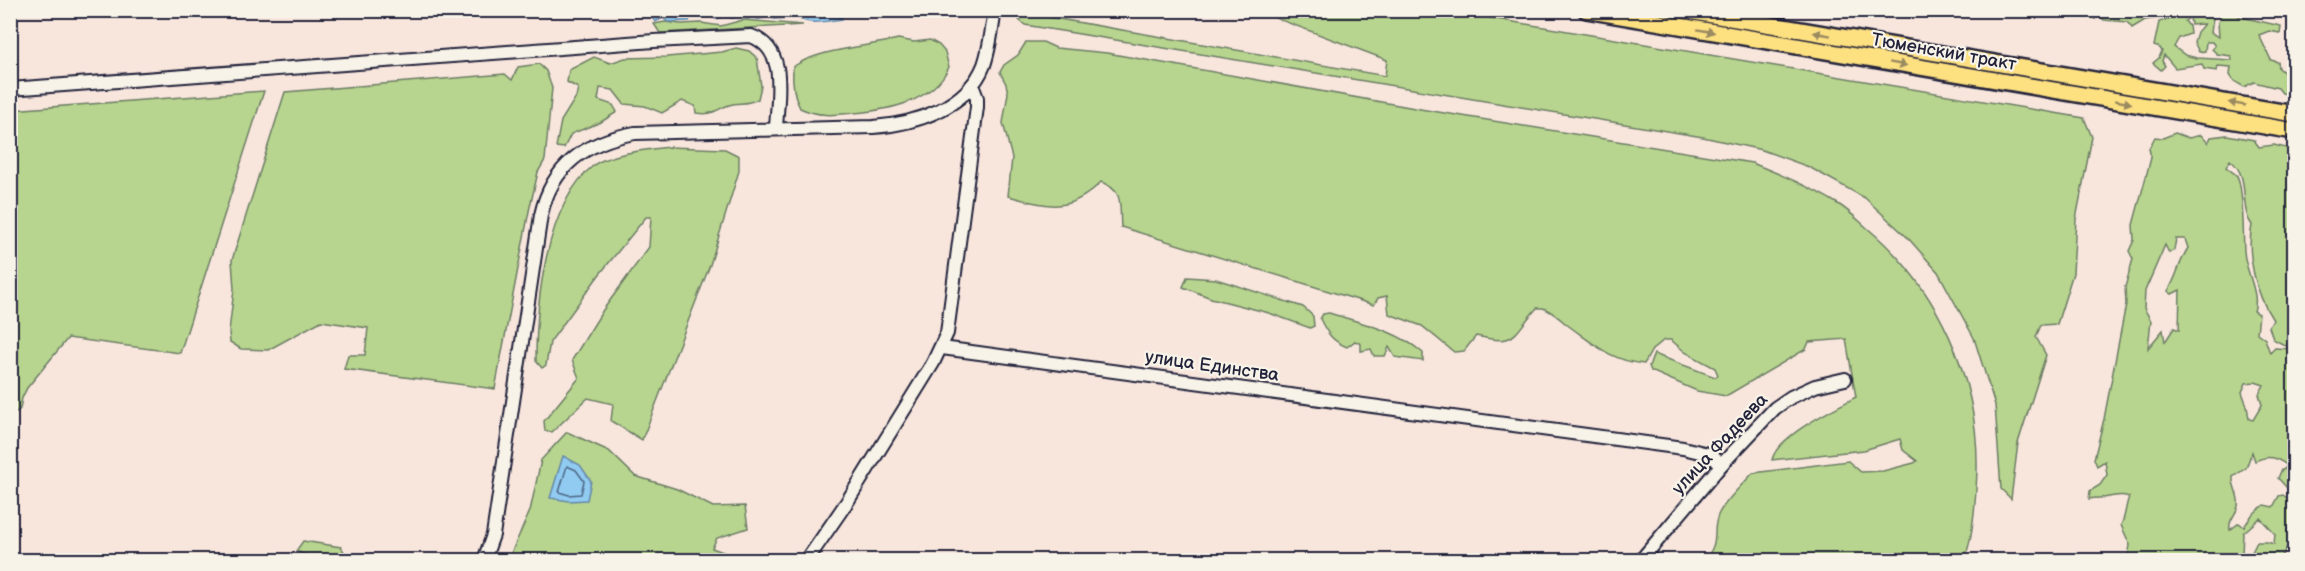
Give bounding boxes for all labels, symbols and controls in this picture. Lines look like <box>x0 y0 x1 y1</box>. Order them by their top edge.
one-way arrow <box>1696 27 1715 36</box>
one-way arrow <box>1812 29 1831 38</box>
street label: Тюменский тракт <box>1870 29 2019 75</box>
one-way arrow <box>1889 59 1908 68</box>
one-way arrow <box>2114 98 2133 107</box>
one-way arrow <box>2227 99 2246 108</box>
street label: улица Единства <box>1144 346 1281 386</box>
street label: улица Фадеева <box>1668 389 1772 499</box>

